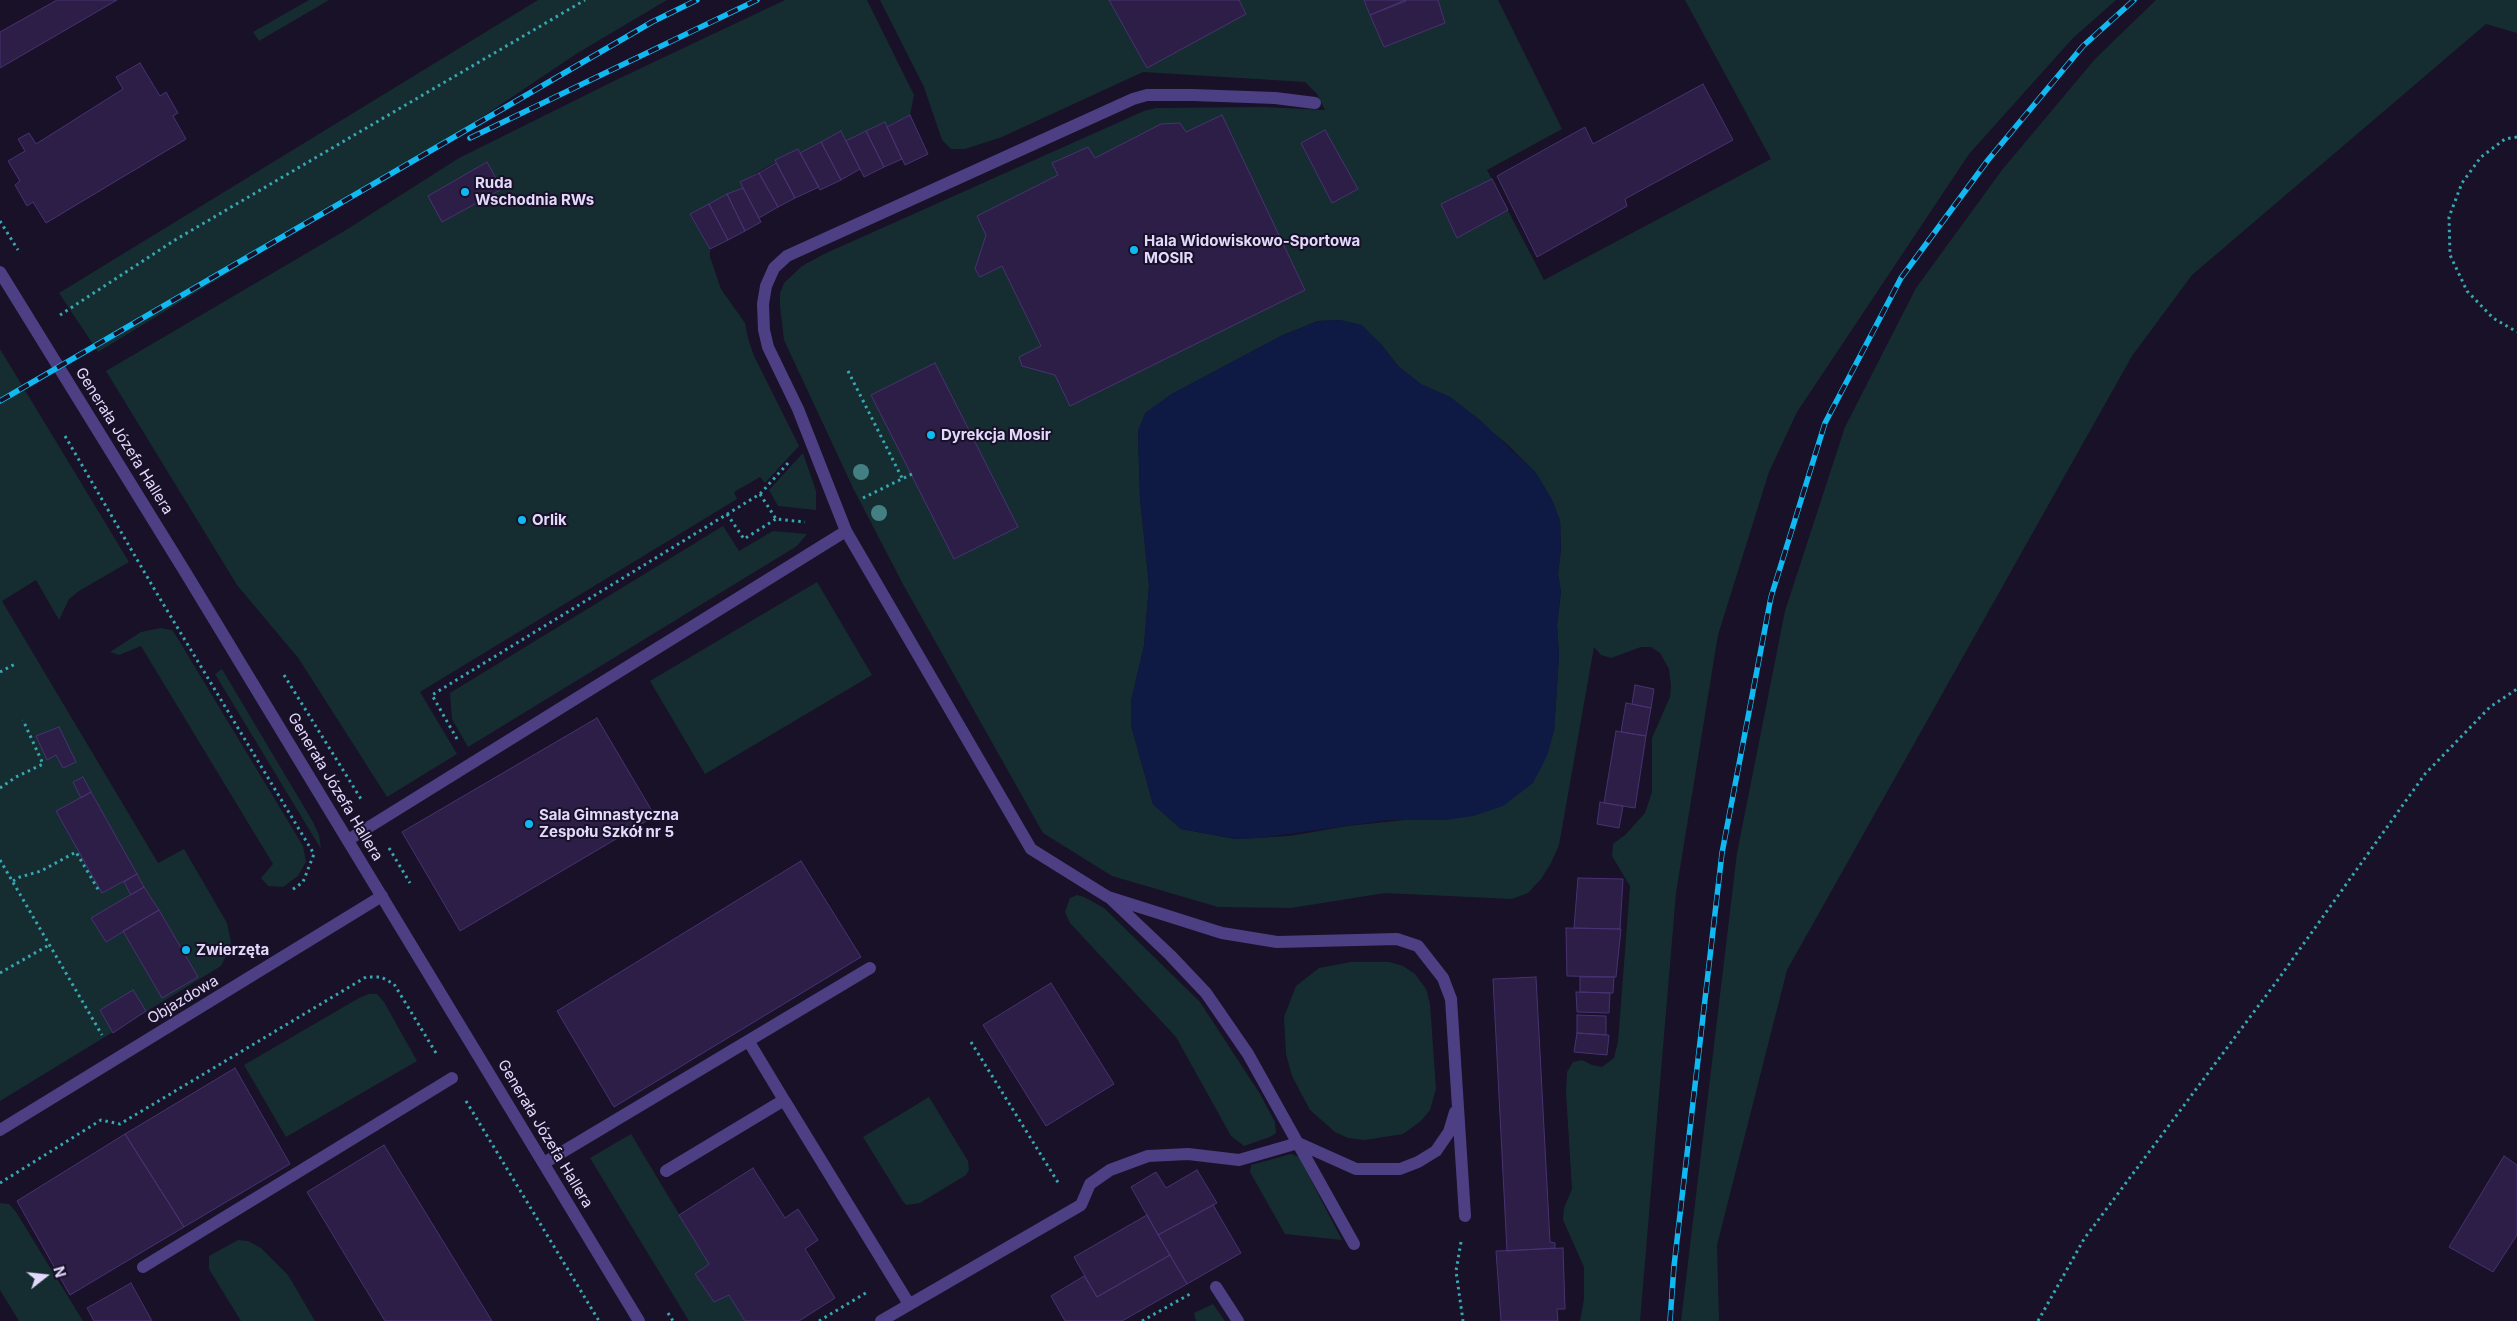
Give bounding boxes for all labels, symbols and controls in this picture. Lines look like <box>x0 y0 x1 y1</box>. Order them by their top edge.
place label: Ruda Wschodnia RWs <box>475 174 594 209</box>
marker: Ruda Wschodnia RWs <box>459 186 471 198</box>
place label: Hala Widowiskowo-Sportowa MOSIR <box>1144 232 1360 267</box>
marker: Hala Widowiskowo-Sportowa MOSIR <box>1128 244 1140 256</box>
street label: Generała Józefa Hallera <box>71 364 177 518</box>
place label: Dyrekcja Mosir <box>941 426 1051 444</box>
marker: Dyrekcja Mosir <box>925 429 937 441</box>
place label: Orlik <box>532 511 567 529</box>
marker: Orlik <box>516 514 528 526</box>
street label: Generała Józefa Hallera <box>284 710 386 864</box>
place label: Sala Gimnastyczna Zespołu Szkół nr 5 <box>539 806 679 841</box>
marker: Sala Gimnastyczna Zespołu Szkół nr 5 <box>523 818 535 830</box>
place label: Zwierzęta <box>196 941 269 959</box>
marker: Zwierzęta <box>180 944 192 956</box>
street label: Objazdowa <box>144 972 222 1028</box>
street label: Generała Józefa Hallera <box>494 1057 596 1211</box>
north arrow <box>20 1251 70 1301</box>
text: N <box>50 1264 70 1279</box>

